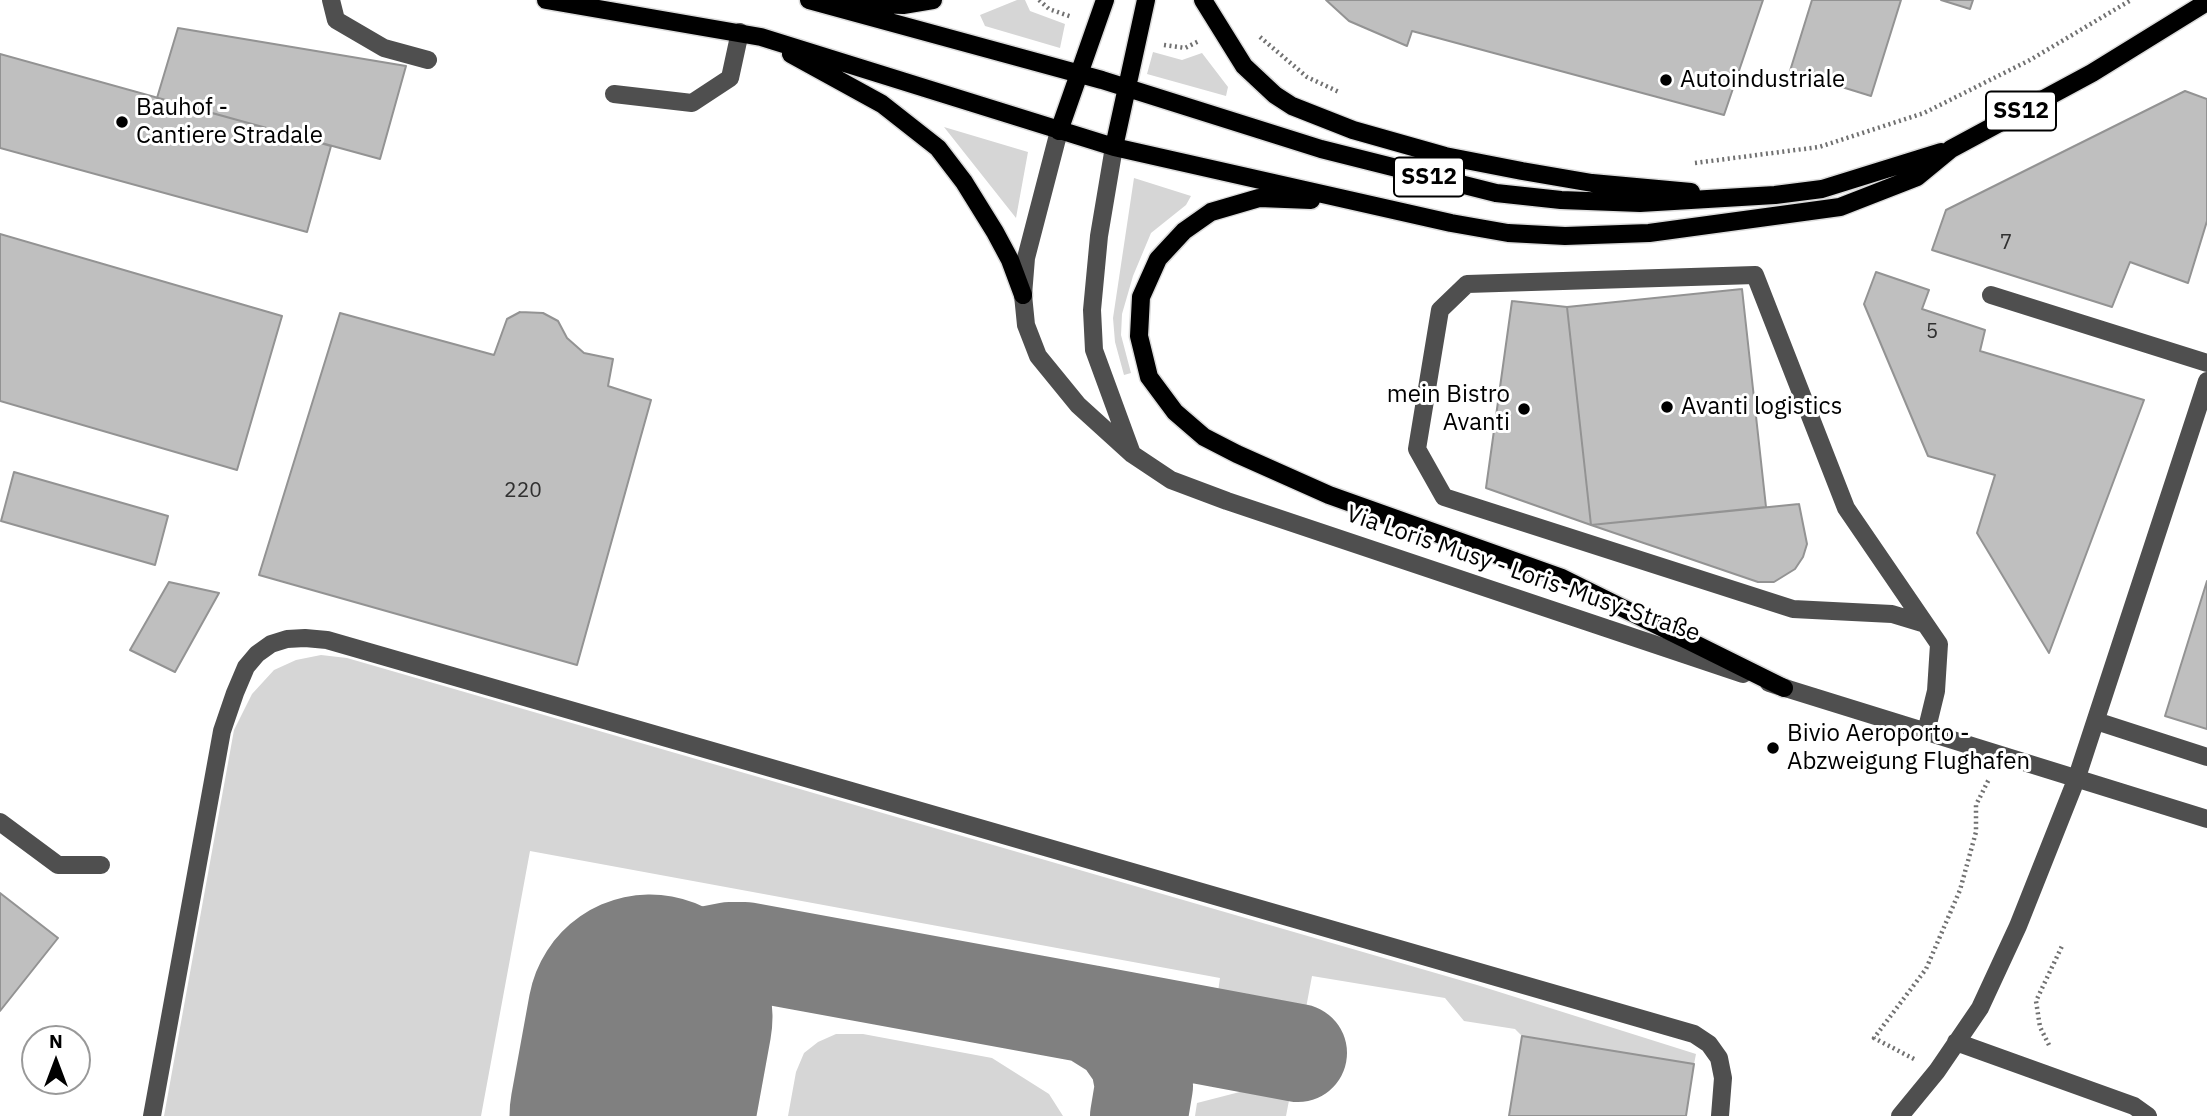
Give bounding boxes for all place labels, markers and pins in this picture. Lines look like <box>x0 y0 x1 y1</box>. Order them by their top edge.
place label: Autoindustriale <box>1680 66 1845 94</box>
marker: Autoindustriale <box>1658 72 1674 88</box>
place label: Bauhof - Cantiere Stradale <box>136 94 323 150</box>
marker: Bauhof - Cantiere Stradale <box>114 114 130 130</box>
place label: mein Bistro Avanti <box>1387 381 1510 437</box>
place label: Avanti logistics <box>1681 393 1842 421</box>
marker: Avanti logistics <box>1659 399 1675 415</box>
marker: mein Bistro Avanti <box>1516 401 1532 417</box>
place label: Bivio Aeroporto - Abzweigung Flughafen <box>1787 720 2030 776</box>
marker: Bivio Aeroporto - Abzweigung Flughafen <box>1765 740 1781 756</box>

